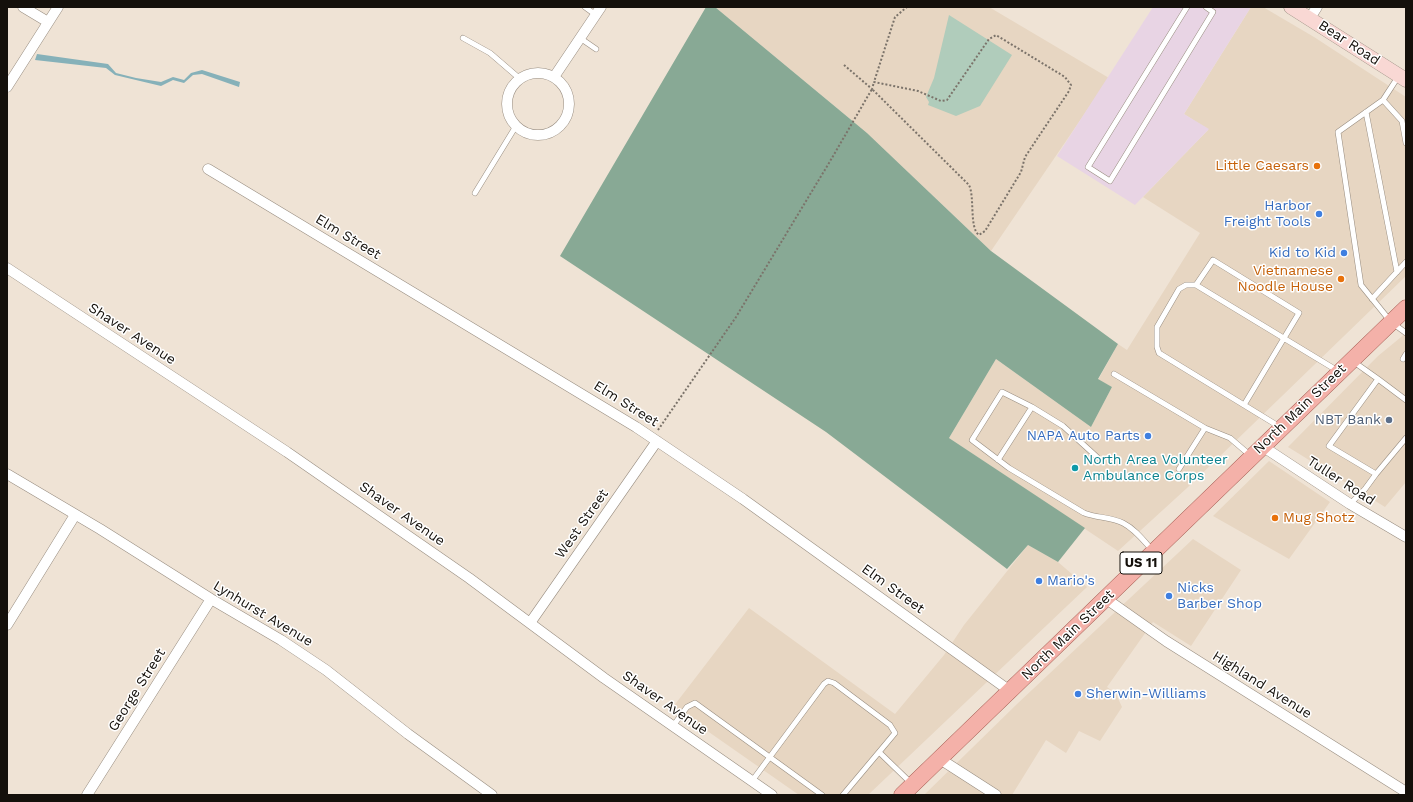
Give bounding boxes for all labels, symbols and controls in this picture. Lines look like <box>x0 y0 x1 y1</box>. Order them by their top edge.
street label: Bear Road <box>1315 17 1383 69</box>
place label: Little Caesars <box>1215 158 1309 174</box>
marker: Little Caesars <box>1312 161 1322 171</box>
place label: Harbor Freight Tools <box>1224 198 1311 230</box>
marker: Harbor Freight Tools <box>1314 209 1324 219</box>
street label: Elm Street <box>312 211 384 263</box>
place label: Kid to Kid <box>1269 245 1336 261</box>
marker: Kid to Kid <box>1339 248 1349 258</box>
place label: Vietnamese Noodle House <box>1237 263 1333 296</box>
marker: Vietnamese Noodle House <box>1336 274 1346 284</box>
street label: Shaver Avenue <box>85 300 179 368</box>
street label: North Main Street <box>1250 360 1350 458</box>
street label: Elm Street <box>590 377 662 431</box>
place label: NBT Bank <box>1315 412 1381 428</box>
marker: NBT Bank <box>1384 415 1394 425</box>
place label: NAPA Auto Parts <box>1027 428 1140 444</box>
marker: NAPA Auto Parts <box>1143 431 1153 441</box>
place label: North Area Volunteer Ambulance Corps <box>1083 452 1228 484</box>
street label: Tuller Road <box>1304 453 1378 509</box>
marker: North Area Volunteer Ambulance Corps <box>1070 463 1080 473</box>
street label: Shaver Avenue <box>356 478 448 550</box>
street label: West Street <box>552 486 612 562</box>
place label: Mug Shotz <box>1283 510 1355 526</box>
marker: Mug Shotz <box>1270 513 1280 523</box>
road number: US 11 <box>1120 552 1162 574</box>
street label: Elm Street <box>858 561 928 617</box>
place label: Mario's <box>1047 573 1095 589</box>
marker: Mario's <box>1034 576 1044 586</box>
street label: Lynhurst Avenue <box>210 578 316 650</box>
place label: Nicks Barber Shop <box>1177 580 1262 612</box>
street label: North Main Street <box>1018 586 1118 684</box>
marker: Nicks Barber Shop <box>1164 591 1174 601</box>
street label: George Street <box>105 646 169 734</box>
street label: Highland Avenue <box>1209 648 1315 722</box>
street label: Shaver Avenue <box>619 667 711 739</box>
place label: Sherwin-Williams <box>1086 686 1206 702</box>
marker: Sherwin-Williams <box>1073 689 1083 699</box>

